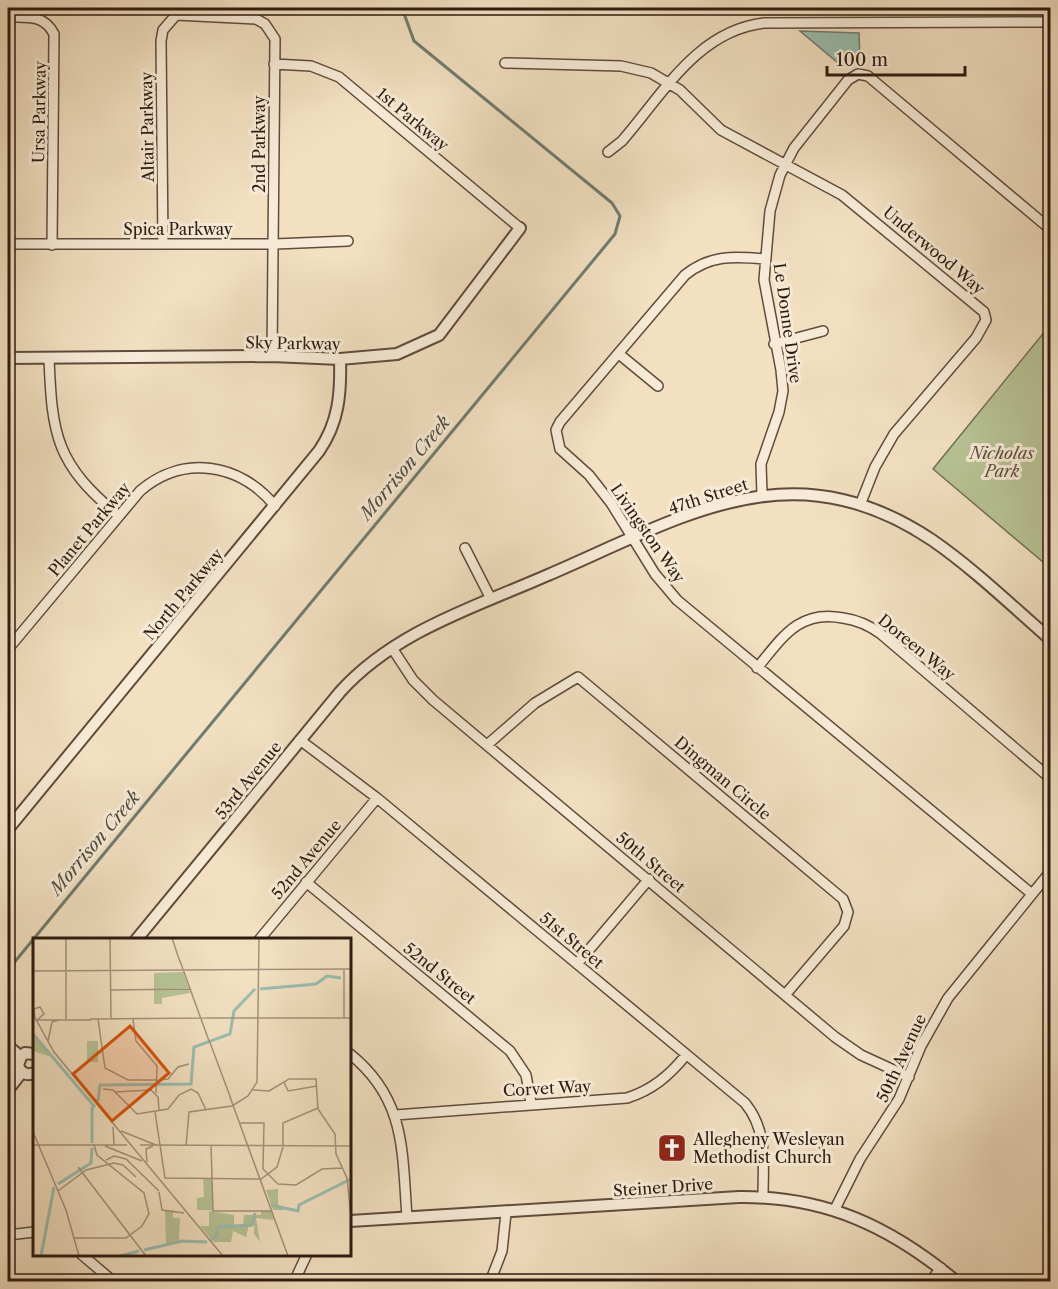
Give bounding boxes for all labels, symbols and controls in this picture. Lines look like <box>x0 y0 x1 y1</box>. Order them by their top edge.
scale bar <box>827 39 965 77</box>
text: 100 m <box>836 49 888 71</box>
street label: Ursa Parkway <box>28 60 50 163</box>
street label: Altair Parkway <box>136 71 158 183</box>
street label: 1st Parkway <box>373 83 454 156</box>
street label: 2nd Parkway <box>249 94 269 193</box>
street label: Underwood Way <box>879 202 990 299</box>
street label: Spica Parkway <box>123 219 234 239</box>
street label: Le Donne Drive <box>770 262 806 384</box>
street label: Sky Parkway <box>245 332 342 354</box>
water label: Morrison Creek <box>354 411 455 526</box>
park label: Nicholas Park <box>968 443 1034 481</box>
street label: 47th Street <box>666 474 751 518</box>
street label: Planet Parkway <box>44 477 135 580</box>
street label: Livingston Way <box>606 480 690 587</box>
street label: North Parkway <box>139 543 228 644</box>
street label: Doreen Way <box>874 610 961 685</box>
street label: Dingman Circle <box>671 732 775 824</box>
street label: 53rd Avenue <box>211 737 285 823</box>
water label: Morrison Creek <box>44 786 145 901</box>
street label: 52nd Avenue <box>267 815 345 903</box>
street label: 50th Street <box>612 827 690 897</box>
street label: 51st Street <box>536 907 608 973</box>
inset map <box>33 938 351 1256</box>
street label: 52nd Street <box>400 938 480 1008</box>
street label: 50th Avenue <box>872 1011 930 1105</box>
street label: Corvet Way <box>502 1076 593 1100</box>
place label: Allegheny Wesleyan Methodist Church <box>692 1129 845 1167</box>
church icon: Allegheny Wesleyan Methodist Church <box>656 1132 688 1164</box>
street label: Steiner Drive <box>612 1174 714 1200</box>

